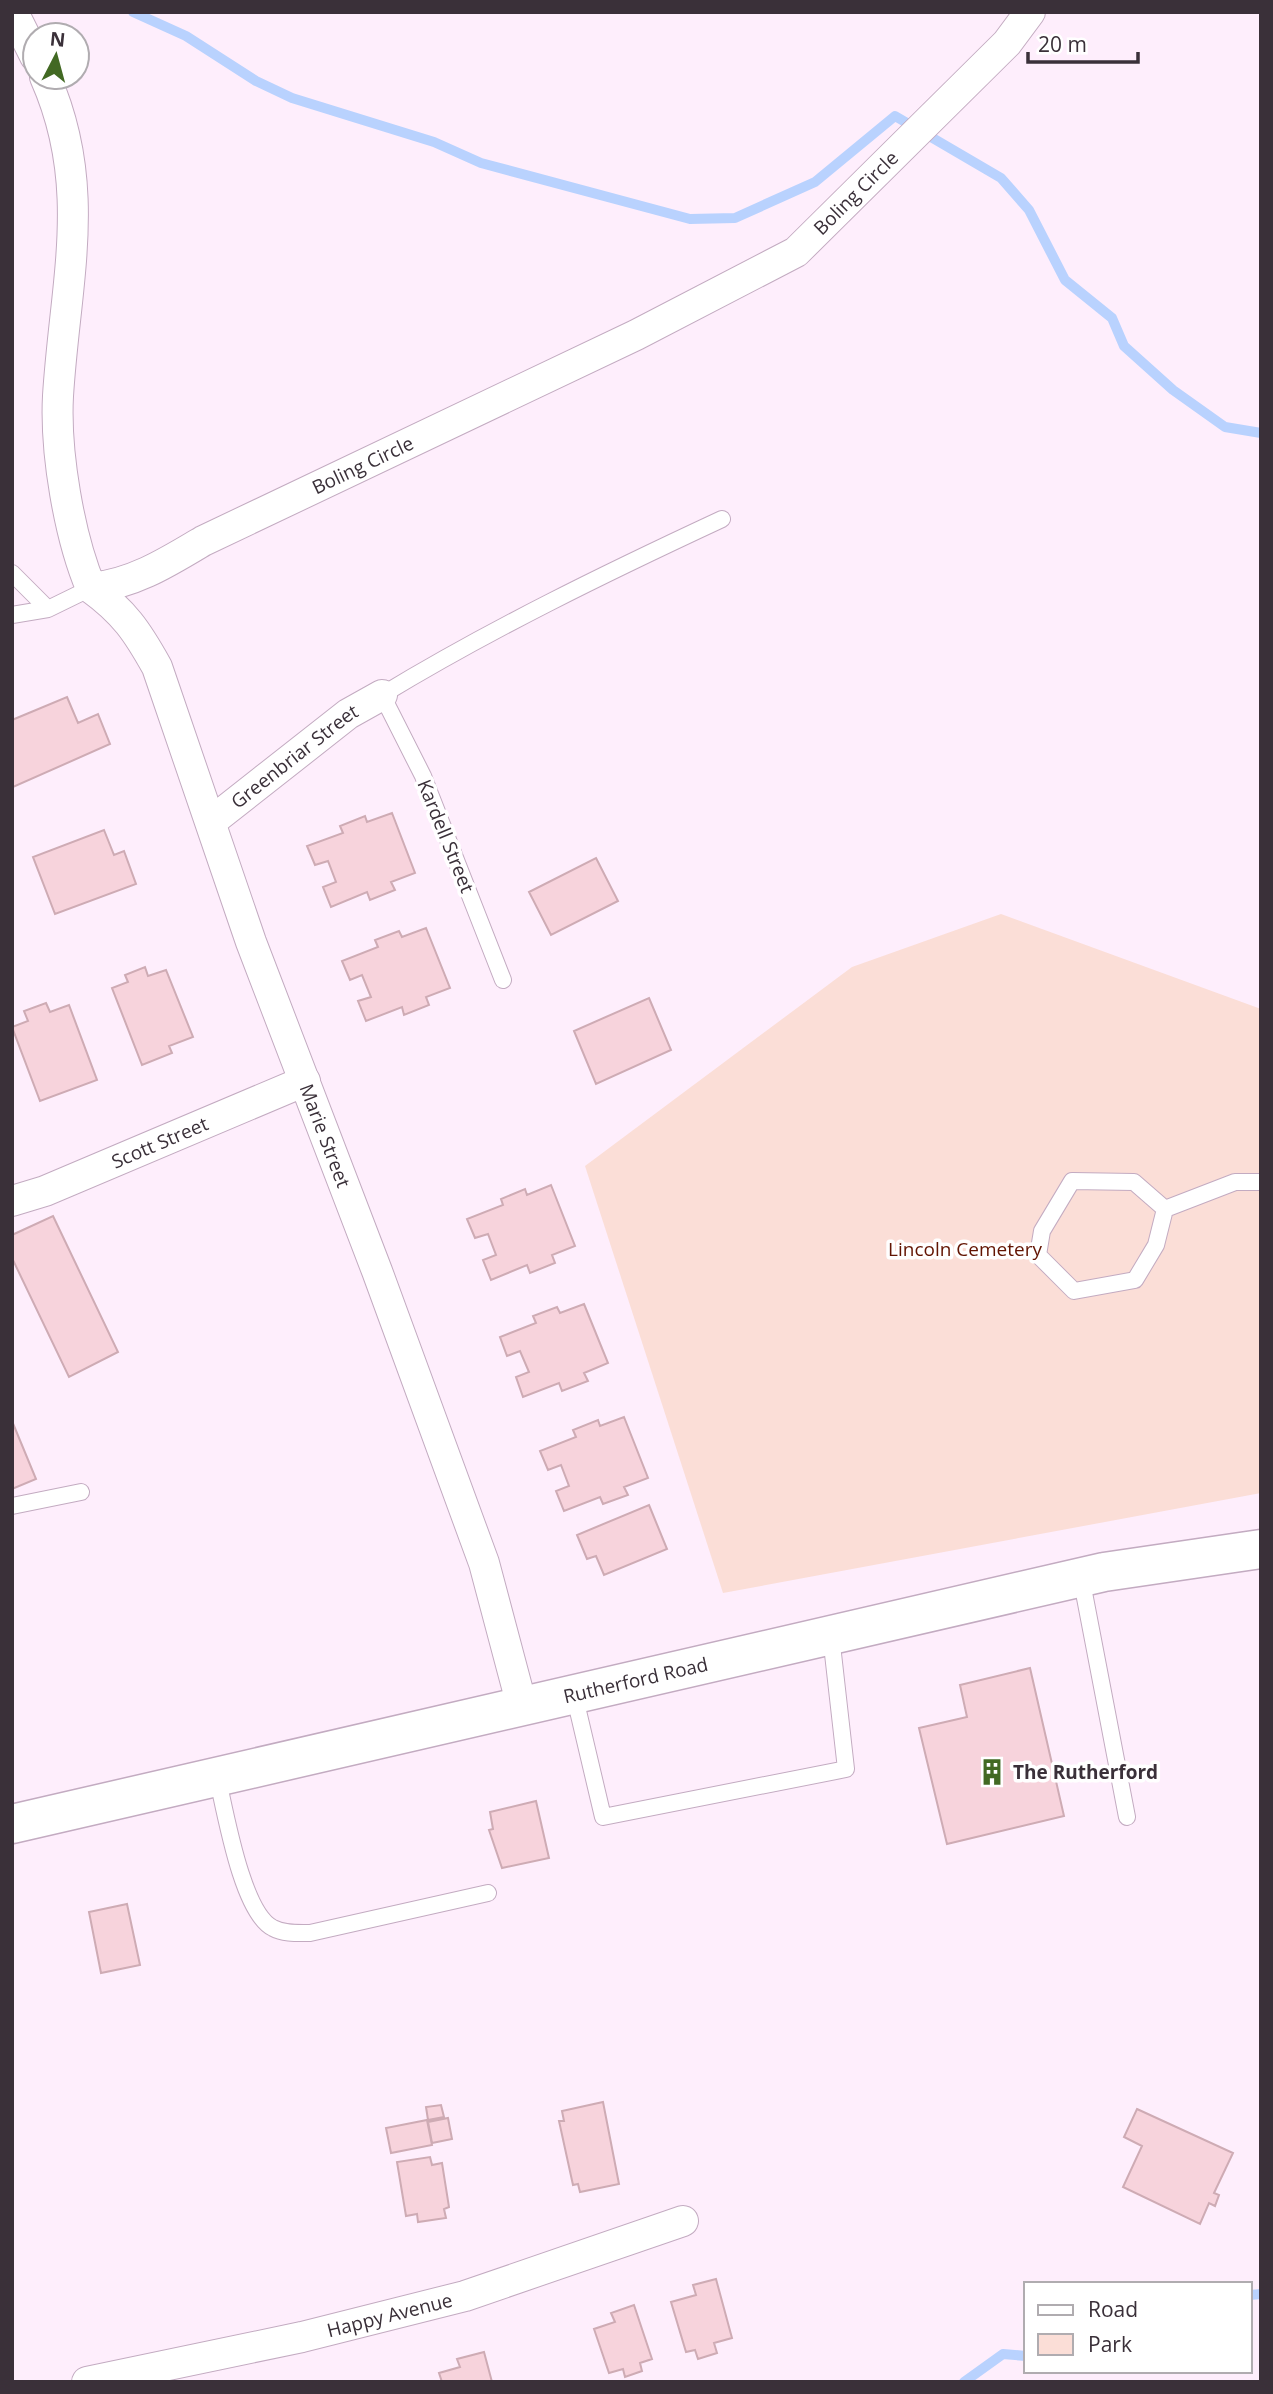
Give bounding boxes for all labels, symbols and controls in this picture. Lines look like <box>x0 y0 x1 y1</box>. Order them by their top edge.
north arrow <box>21 21 91 91</box>
scale bar <box>1028 21 1138 65</box>
text: N <box>49 25 67 53</box>
text: 20 m <box>1038 30 1087 58</box>
street label: Boling Circle <box>808 145 904 241</box>
street label: Boling Circle <box>308 430 418 500</box>
street label: Greenbriar Street <box>226 698 363 814</box>
street label: Kardell Street <box>411 776 481 897</box>
street label: Marie Street <box>294 1080 357 1191</box>
street label: Scott Street <box>107 1110 212 1174</box>
park label: Lincoln Cemetery <box>888 1236 1042 1262</box>
street label: Rutherford Road <box>561 1651 711 1709</box>
building icon: The Rutherford <box>977 1757 1007 1787</box>
place label: The Rutherford <box>1013 1759 1158 1785</box>
legend <box>1024 2282 1252 2373</box>
street label: Happy Avenue <box>324 2287 455 2343</box>
text: Road <box>1088 2295 1138 2323</box>
text: Park <box>1088 2330 1132 2358</box>

